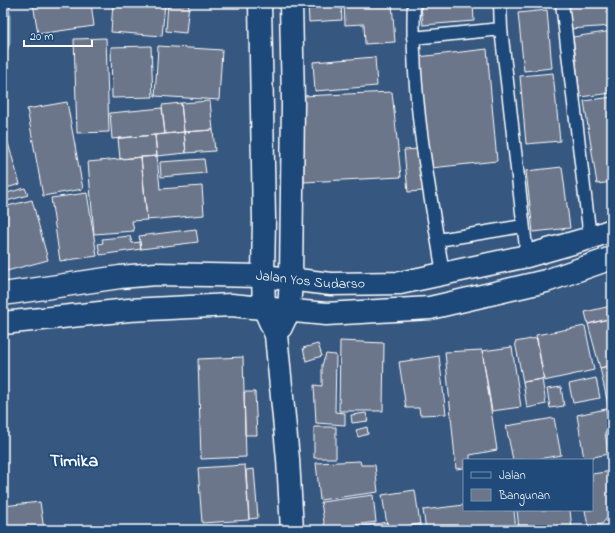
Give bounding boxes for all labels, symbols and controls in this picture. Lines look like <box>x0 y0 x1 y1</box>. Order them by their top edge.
scale bar <box>24 22 92 48</box>
text: 20 m <box>30 28 53 46</box>
street label: Jalan Yos Sudarso <box>256 265 365 295</box>
district label: Timika <box>50 449 98 475</box>
legend <box>463 459 593 511</box>
text: Jalan <box>499 467 526 485</box>
text: Bangunan <box>498 487 550 506</box>

